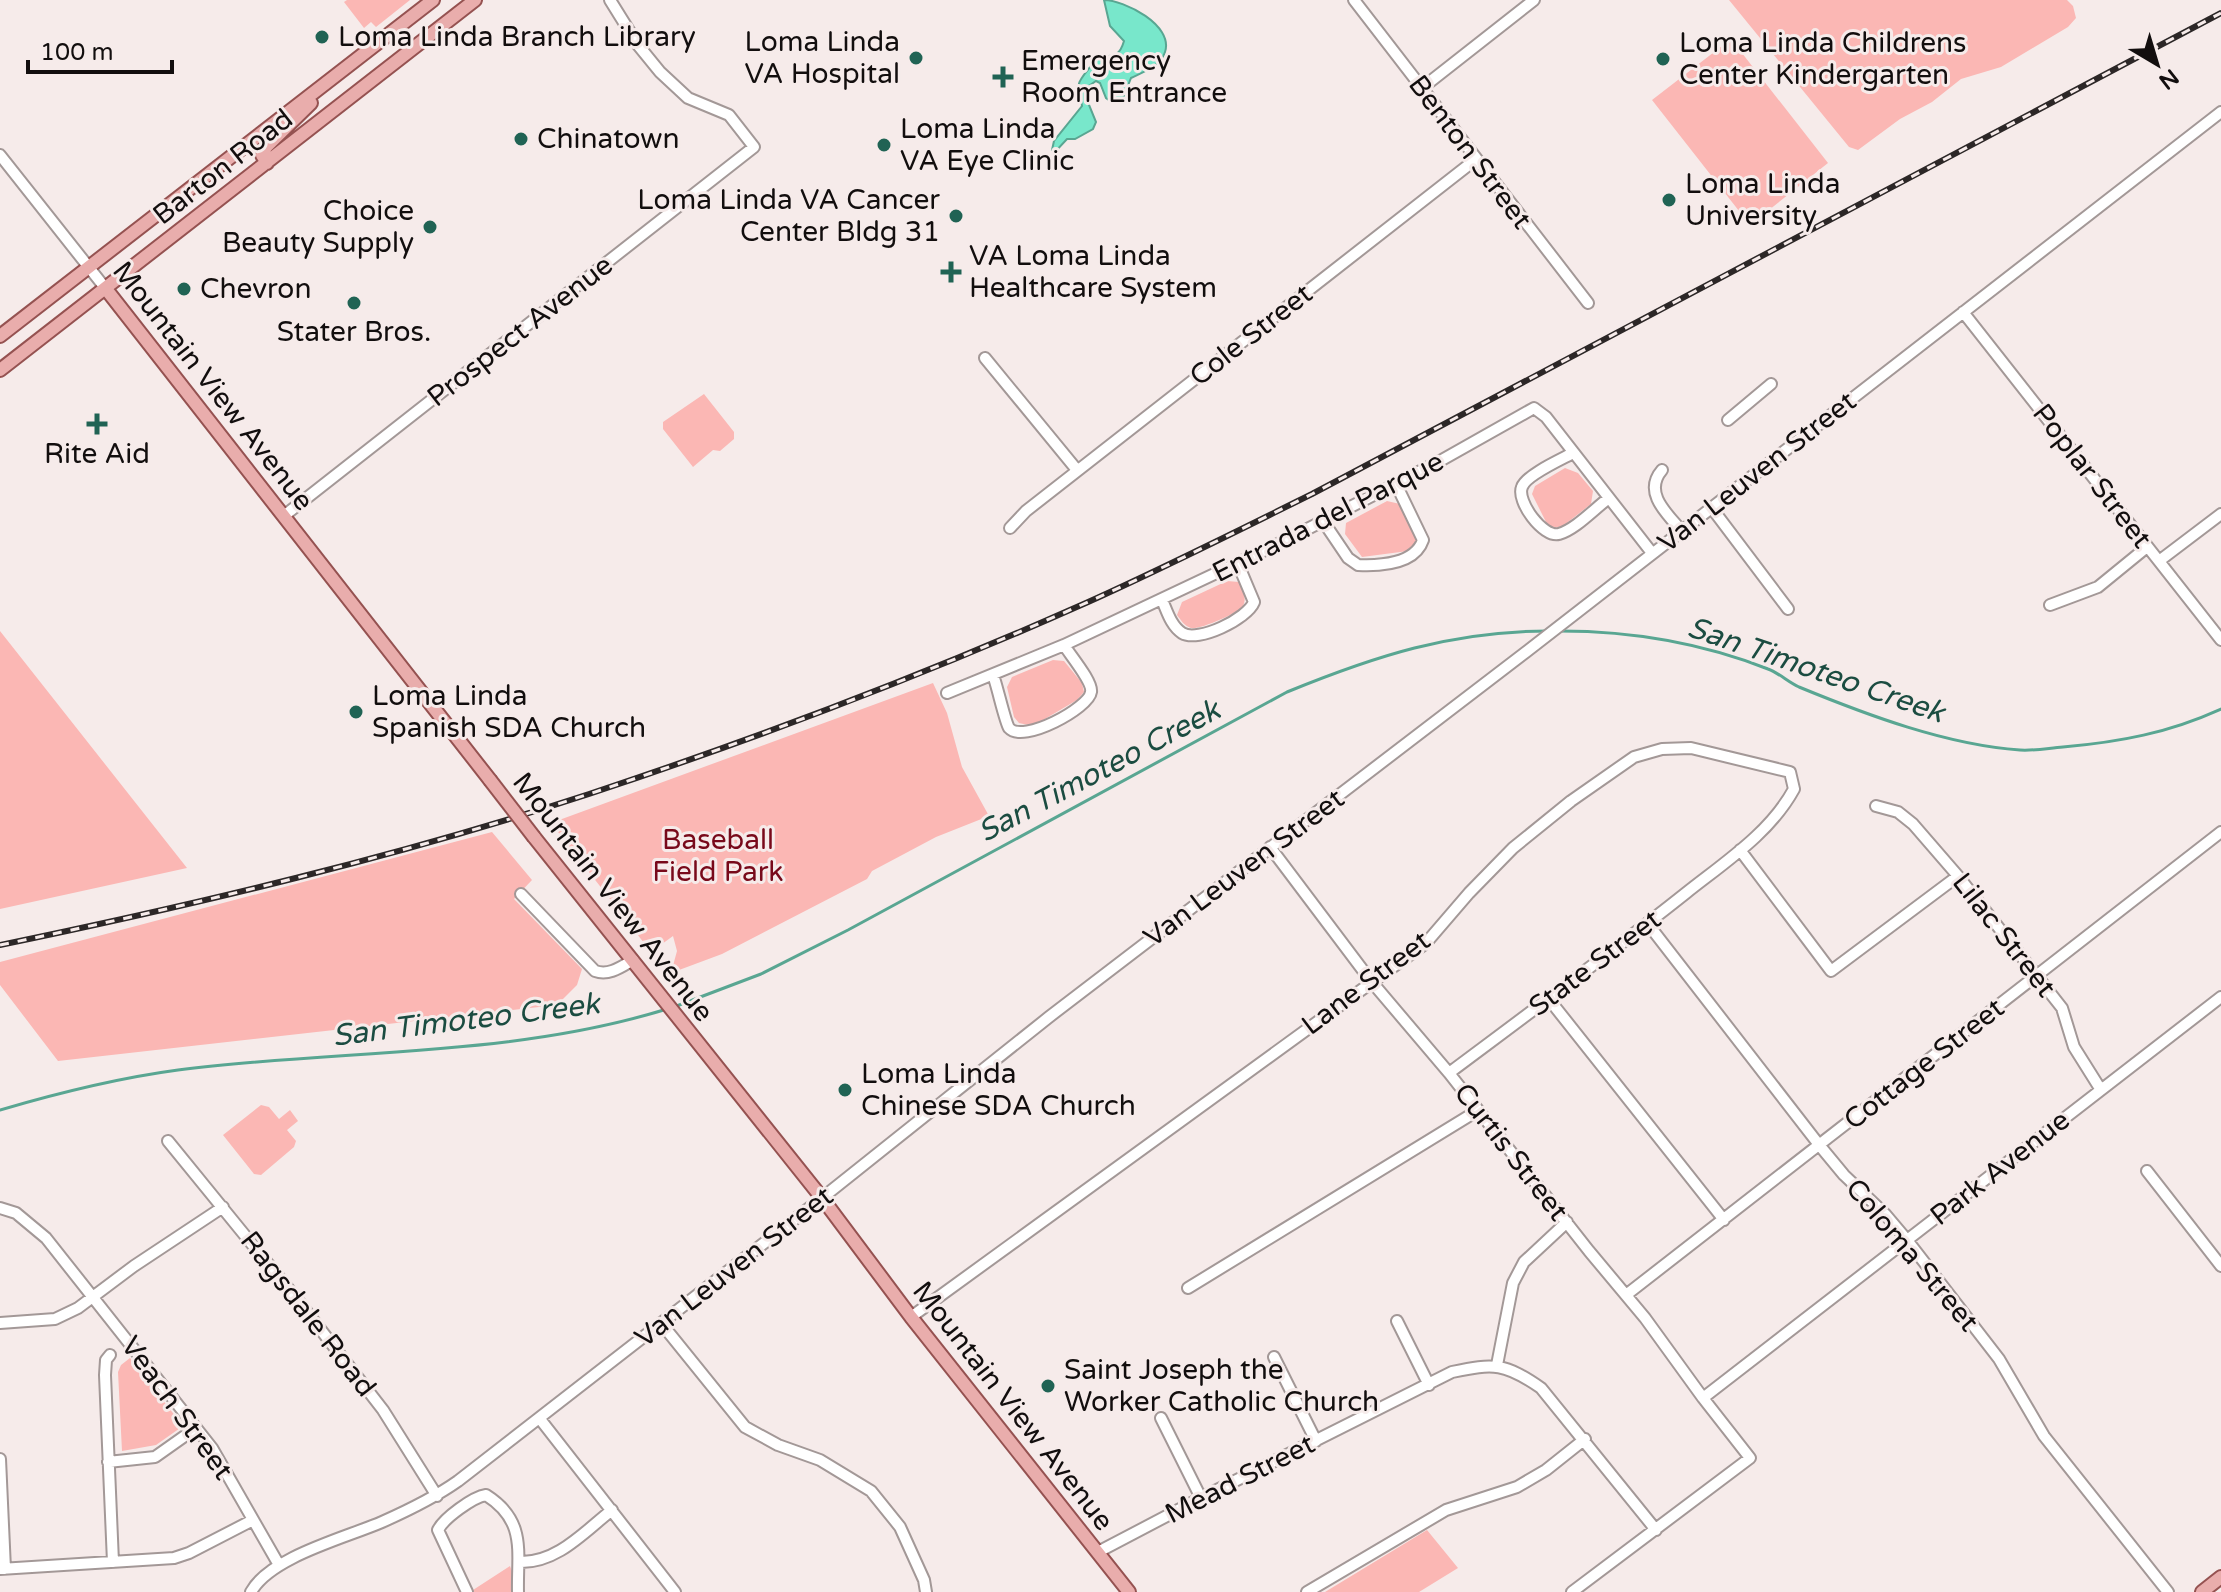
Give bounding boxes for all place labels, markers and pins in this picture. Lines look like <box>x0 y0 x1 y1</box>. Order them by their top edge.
place label: Loma Linda Branch Library <box>338 20 696 54</box>
place label: Loma Linda VA Hospital <box>744 25 900 91</box>
place label: Loma Linda Childrens Center Kindergarten <box>1679 26 1966 92</box>
marker: Loma Linda Branch Library <box>313 28 331 46</box>
place label: Emergency Room Entrance <box>1021 44 1227 110</box>
marker: Loma Linda VA Hospital <box>907 49 925 67</box>
marker: Loma Linda Childrens Center Kindergarten <box>1654 50 1672 68</box>
marker: Emergency Room Entrance <box>992 66 1014 88</box>
place label: Loma Linda VA Eye Clinic <box>900 112 1074 178</box>
place label: Chinatown <box>537 122 680 156</box>
marker: Chinatown <box>512 130 530 148</box>
marker: Loma Linda VA Eye Clinic <box>875 136 893 154</box>
place label: Loma Linda University <box>1685 167 1840 233</box>
place label: Loma Linda VA Cancer Center Bldg 31 <box>637 183 940 249</box>
marker: Loma Linda University <box>1660 191 1678 209</box>
place label: Choice Beauty Supply <box>222 194 414 260</box>
marker: Loma Linda VA Cancer Center Bldg 31 <box>947 207 965 225</box>
marker: Choice Beauty Supply <box>421 218 439 236</box>
place label: VA Loma Linda Healthcare System <box>969 239 1217 305</box>
marker: VA Loma Linda Healthcare System <box>940 261 962 283</box>
place label: Chevron <box>200 272 311 306</box>
marker: Chevron <box>175 280 193 298</box>
marker: Stater Bros. <box>345 294 363 312</box>
place label: Stater Bros. <box>277 315 431 349</box>
marker: Rite Aid <box>88 415 106 433</box>
place label: Rite Aid <box>44 437 150 471</box>
place label: Loma Linda Spanish SDA Church <box>372 679 646 745</box>
marker: Loma Linda Spanish SDA Church <box>347 703 365 721</box>
place label: Loma Linda Chinese SDA Church <box>861 1057 1136 1123</box>
marker: Loma Linda Chinese SDA Church <box>836 1081 854 1099</box>
place label: Saint Joseph the Worker Catholic Church <box>1064 1353 1379 1419</box>
marker: Saint Joseph the Worker Catholic Church <box>1039 1377 1057 1395</box>

